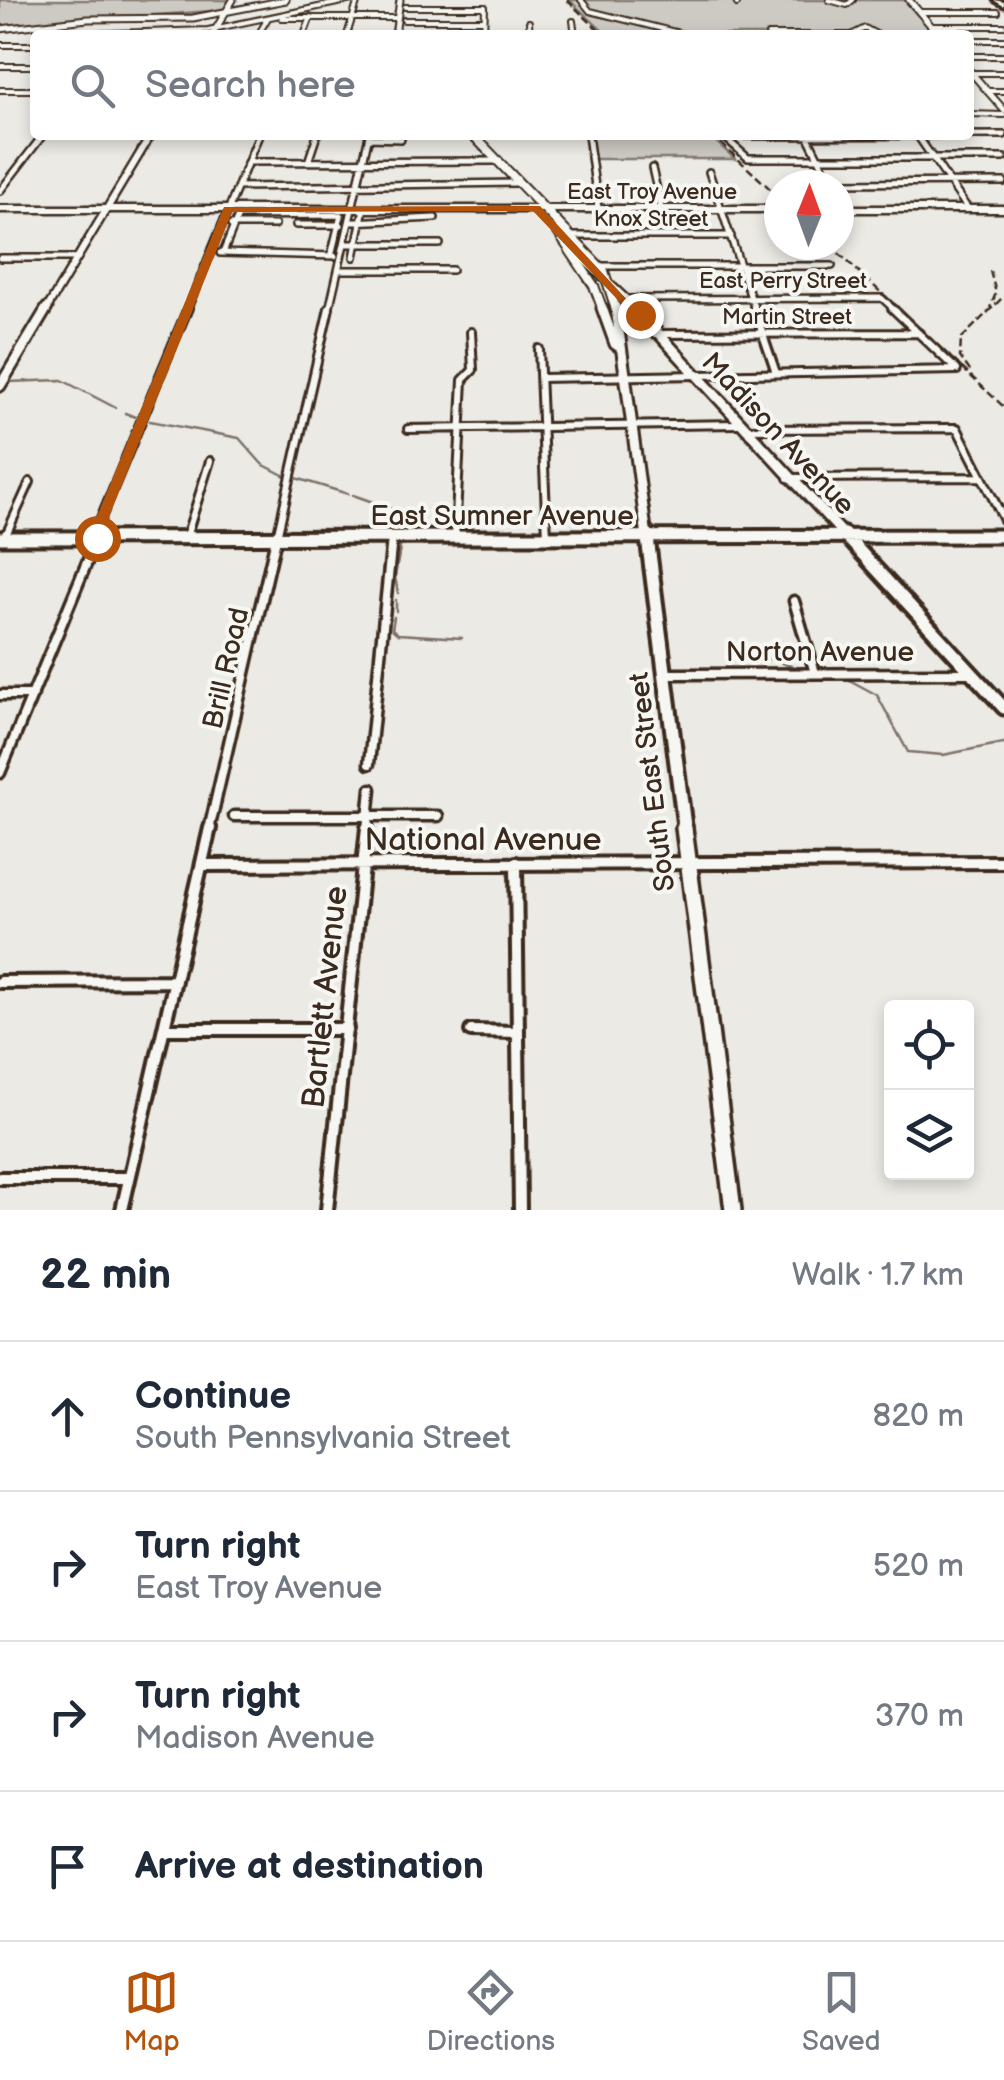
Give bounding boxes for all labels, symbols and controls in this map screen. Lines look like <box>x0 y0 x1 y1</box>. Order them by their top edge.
search box <box>30 30 974 140</box>
icon: search <box>65 58 120 113</box>
text: Search here <box>145 63 356 108</box>
north arrow <box>764 170 854 260</box>
street label: East Troy Avenue <box>567 179 737 206</box>
street label: Knox Street <box>594 206 709 233</box>
street label: East Perry Street <box>699 268 867 295</box>
route end <box>618 293 664 339</box>
street label: Martin Street <box>722 304 852 331</box>
street label: Madison Avenue <box>694 346 861 522</box>
street label: East Sumner Avenue <box>370 500 634 533</box>
route start <box>75 516 121 562</box>
street label: Brill Road <box>196 604 256 732</box>
street label: Norton Avenue <box>726 636 914 669</box>
street label: South East Street <box>623 670 682 893</box>
street label: National Avenue <box>365 821 602 860</box>
street label: Bartlett Avenue <box>294 884 357 1110</box>
map controls <box>884 1000 974 1180</box>
button: locate <box>884 1000 974 1090</box>
button: layers <box>884 1090 974 1180</box>
text: 22 min <box>40 1250 171 1301</box>
text: Walk · 1.7 km <box>792 1256 964 1295</box>
text: Continue <box>135 1374 291 1419</box>
icon: ahead <box>40 1389 95 1444</box>
text: 820 m <box>873 1397 964 1436</box>
text: South Pennsylvania Street <box>135 1419 510 1458</box>
text: Turn right <box>135 1524 300 1569</box>
icon: right <box>40 1539 95 1594</box>
text: 520 m <box>873 1547 964 1586</box>
text: East Troy Avenue <box>135 1569 382 1608</box>
text: Turn right <box>135 1674 300 1719</box>
icon: right <box>40 1689 95 1744</box>
text: 370 m <box>875 1697 964 1736</box>
text: Madison Avenue <box>135 1719 375 1758</box>
icon: arrive <box>40 1839 95 1894</box>
text: Arrive at destination <box>135 1844 484 1889</box>
tab: Map <box>123 1965 180 2058</box>
tab: Directions <box>426 1965 555 2058</box>
tab: Saved <box>802 1965 881 2058</box>

